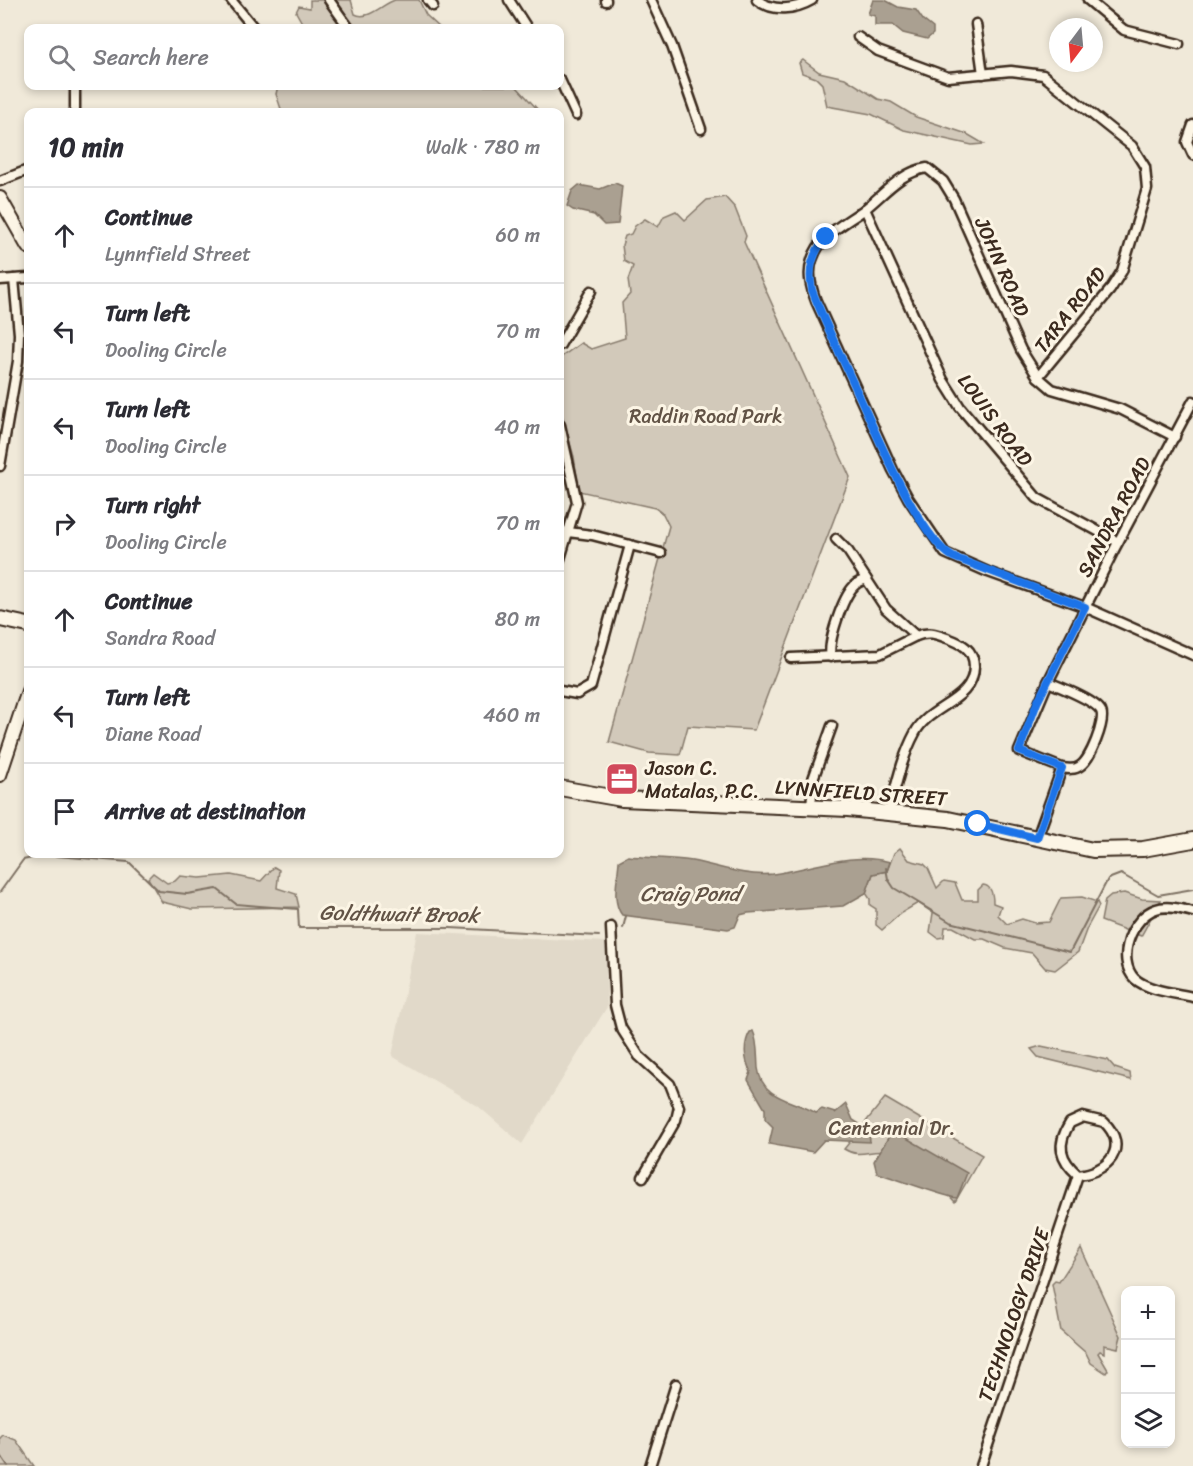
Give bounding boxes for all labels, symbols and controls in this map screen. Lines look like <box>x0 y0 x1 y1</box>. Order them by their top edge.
north arrow <box>1049 18 1103 72</box>
search box <box>24 24 564 90</box>
text: Search here <box>93 38 209 77</box>
icon: search <box>45 41 78 74</box>
text: 10 min <box>48 124 124 170</box>
text: Walk · 780 m <box>426 130 540 165</box>
text: Continue <box>105 198 193 237</box>
street label: JOHN ROAD <box>964 211 1040 322</box>
text: 60 m <box>495 218 540 253</box>
icon: ahead <box>48 219 81 252</box>
route end <box>812 223 838 249</box>
text: Lynnfield Street <box>105 237 251 272</box>
street label: TARA ROAD <box>1025 259 1115 361</box>
text: Turn left <box>105 294 190 333</box>
text: 70 m <box>495 314 540 349</box>
icon: left <box>48 315 81 348</box>
text: Dooling Circle <box>105 333 227 368</box>
street label: LOUIS ROAD <box>948 366 1042 474</box>
text: Turn left <box>105 390 190 429</box>
park label: Raddin Road Park <box>629 399 783 434</box>
text: 40 m <box>494 410 540 445</box>
icon: left <box>48 411 81 444</box>
text: Dooling Circle <box>105 429 227 464</box>
street label: SANDRA ROAD <box>1068 450 1161 584</box>
text: Turn right <box>105 486 200 525</box>
text: 70 m <box>495 506 540 541</box>
icon: right <box>48 507 81 540</box>
text: Dooling Circle <box>105 525 227 560</box>
text: Continue <box>105 582 193 621</box>
text: 80 m <box>495 602 540 637</box>
icon: ahead <box>48 603 81 636</box>
text: Sandra Road <box>105 621 215 656</box>
text: Turn left <box>105 678 190 717</box>
text: 460 m <box>483 698 540 733</box>
icon: left <box>48 699 81 732</box>
text: Diane Road <box>105 717 201 752</box>
place label: Jason C. Matalas, P.C. <box>644 751 759 809</box>
office icon: Jason C. Matalas, P.C. <box>604 761 640 797</box>
street label: LYNNFIELD STREET <box>774 770 949 817</box>
text: Arrive at destination <box>105 792 306 831</box>
icon: arrive <box>48 795 81 828</box>
route start <box>964 810 990 836</box>
water label: Craig Pond <box>640 875 746 913</box>
water label: Goldthwait Brook <box>319 894 482 934</box>
park label: Centennial Dr. <box>829 1111 955 1146</box>
street label: TECHNOLOGY DRIVE <box>968 1222 1061 1406</box>
map controls <box>1121 1286 1175 1448</box>
button: + <box>1121 1286 1175 1340</box>
button: − <box>1121 1340 1175 1394</box>
button: layers <box>1121 1394 1175 1448</box>

